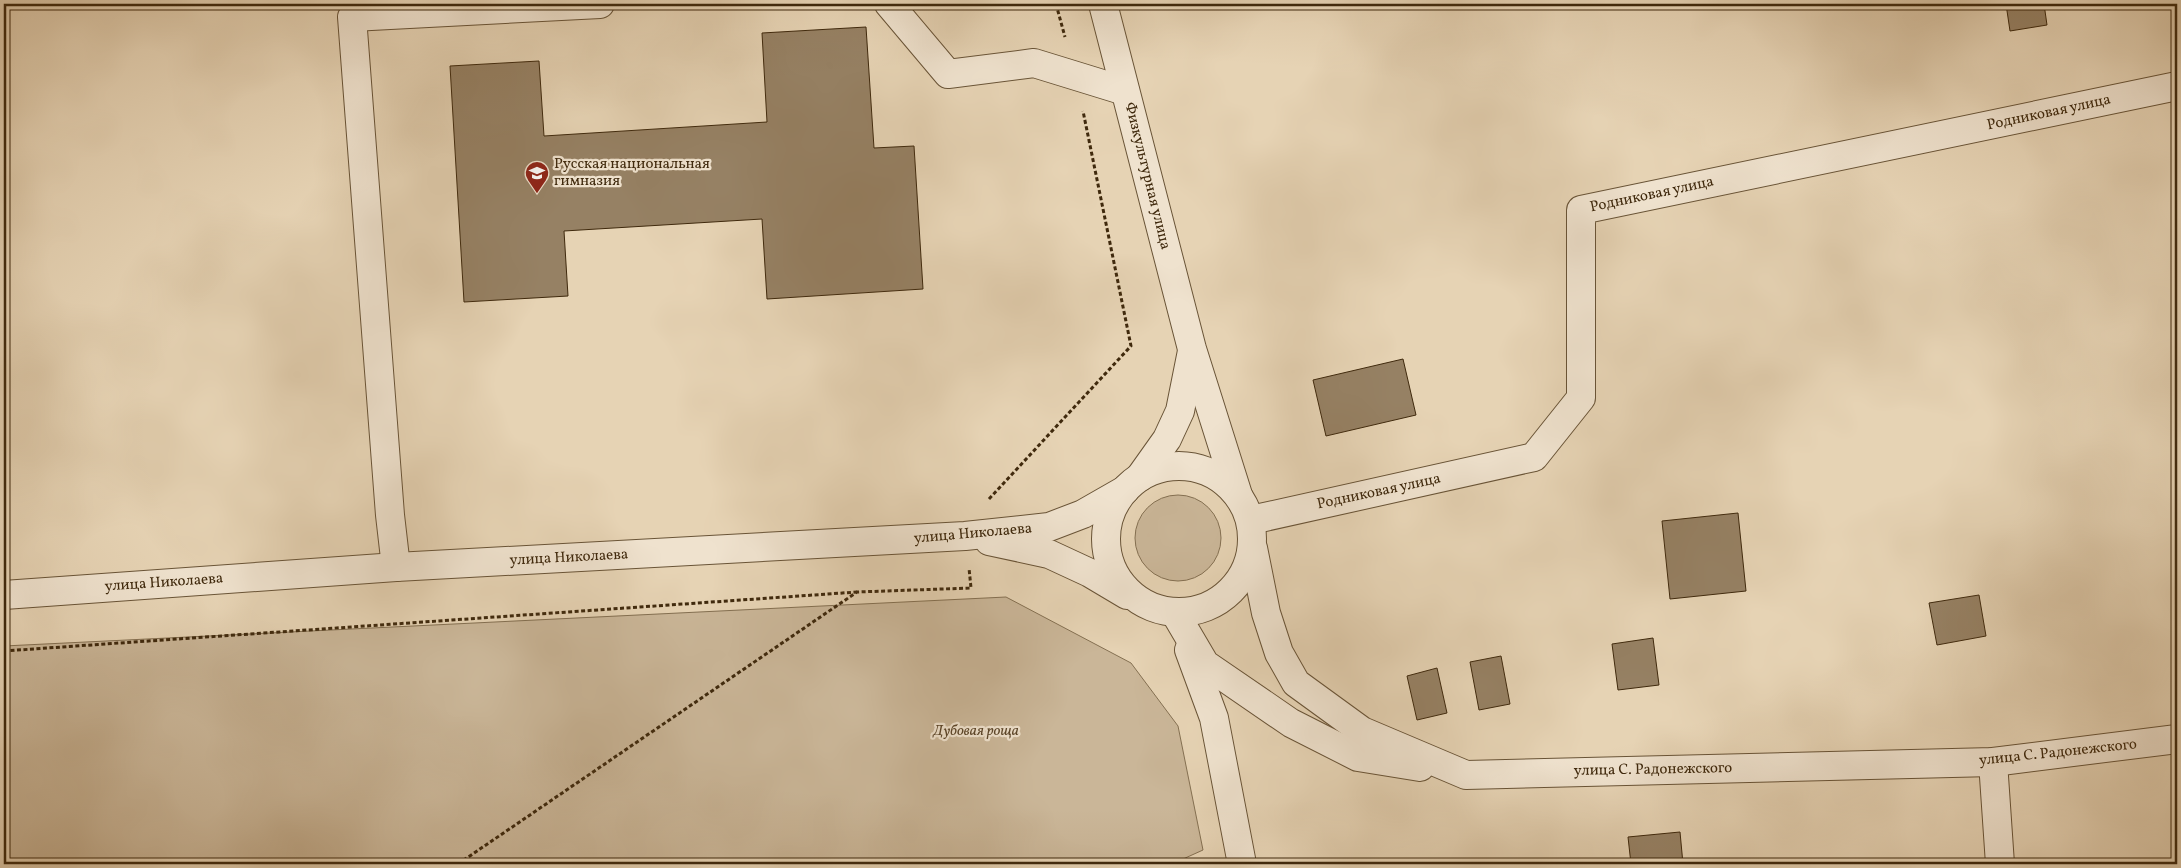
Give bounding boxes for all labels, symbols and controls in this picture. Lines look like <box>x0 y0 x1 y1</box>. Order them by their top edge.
street label: Родниковая улица <box>1985 90 2113 136</box>
street label: Физкультурная улица <box>1119 100 1175 252</box>
place label: Русская национальная гимназия <box>554 154 710 192</box>
school or university icon: Русская национальная гимназия <box>524 160 550 194</box>
street label: Родниковая улица <box>1588 172 1716 218</box>
street label: Родниковая улица <box>1315 469 1443 515</box>
street label: улица Николаева <box>913 518 1033 550</box>
street label: улица Николаева <box>509 544 629 572</box>
street label: улица Николаева <box>104 568 224 598</box>
park label: Дубовая роща <box>932 721 1019 742</box>
street label: улица С. Радонежского <box>1978 734 2138 772</box>
street label: улица С. Радонежского <box>1574 758 1732 782</box>

